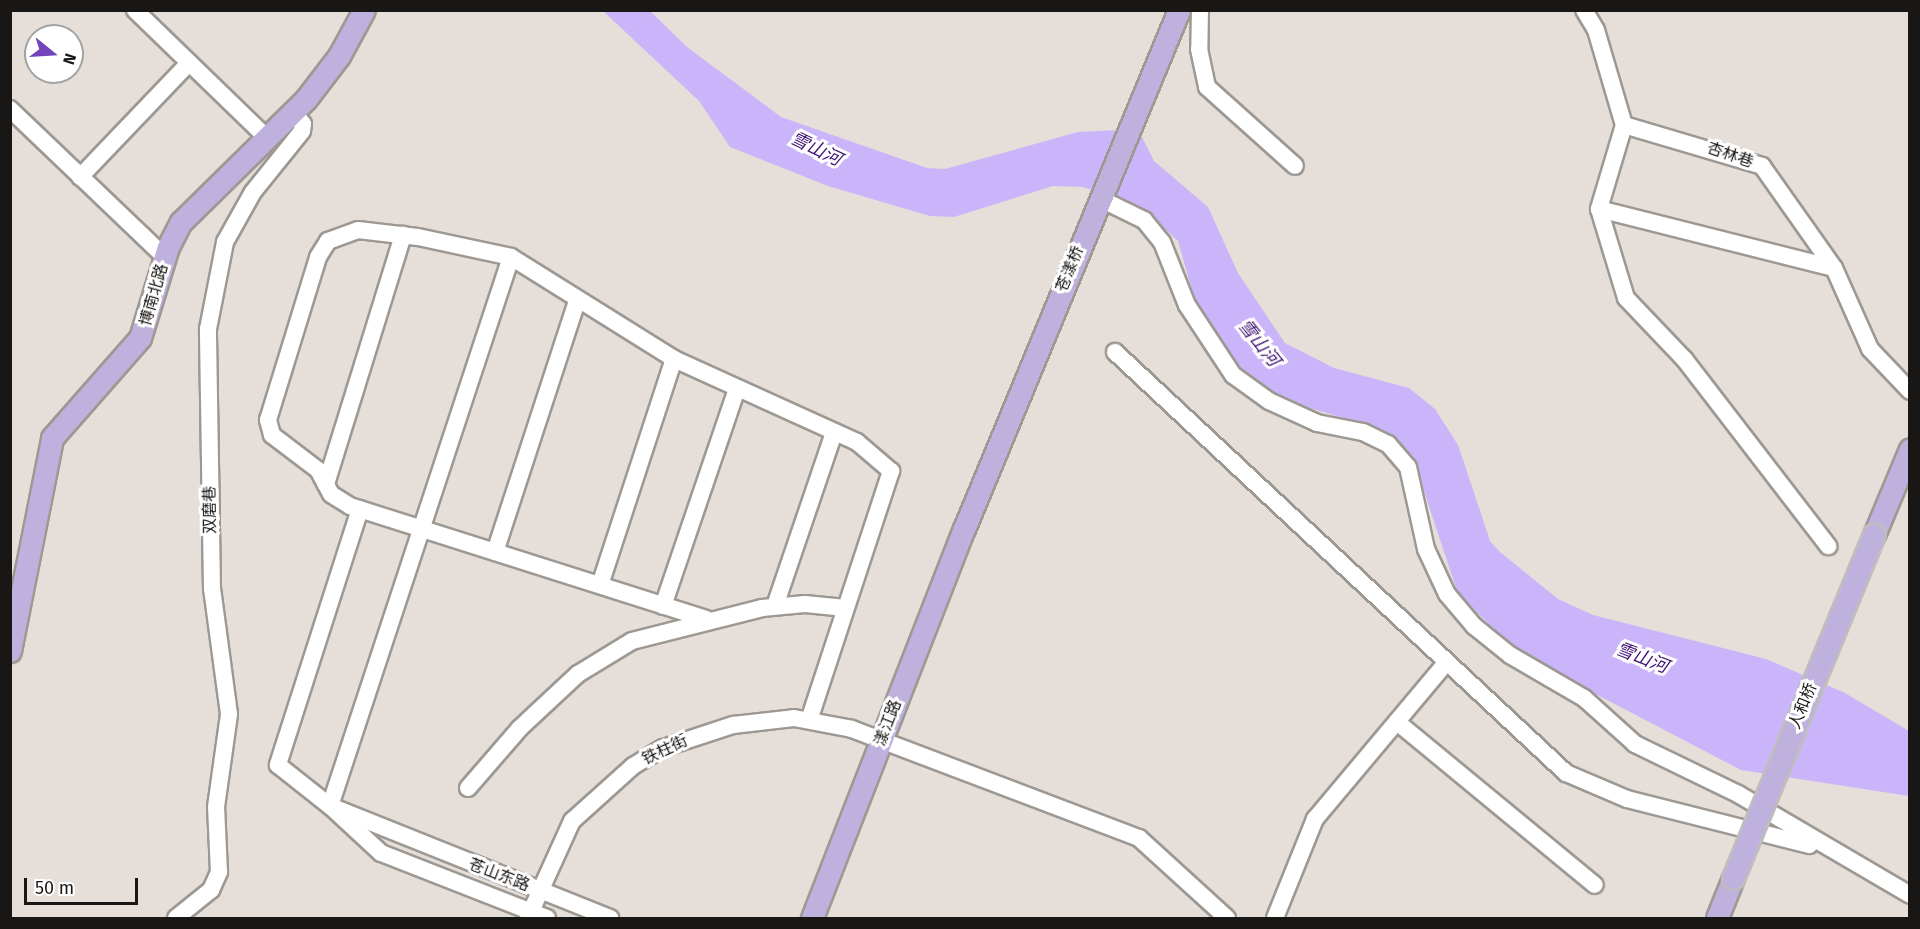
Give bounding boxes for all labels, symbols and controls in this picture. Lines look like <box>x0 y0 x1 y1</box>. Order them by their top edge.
north arrow <box>24 24 84 84</box>
text: N <box>59 51 80 67</box>
water label: 雪山河 <box>787 127 845 171</box>
street label: 杏林巷 <box>1704 138 1756 172</box>
street label: 苍漾桥 <box>1052 243 1088 295</box>
street label: 博南北路 <box>136 262 172 328</box>
water label: 雪山河 <box>1234 315 1284 371</box>
street label: 双磨巷 <box>200 486 220 534</box>
water label: 雪山河 <box>1613 638 1671 678</box>
street label: 人和桥 <box>1785 680 1821 732</box>
street label: 漾江路 <box>870 697 906 749</box>
street label: 铁柱街 <box>639 731 691 769</box>
street label: 苍山东路 <box>466 855 532 895</box>
scale bar <box>27 866 141 904</box>
text: 50 m <box>35 877 74 899</box>

